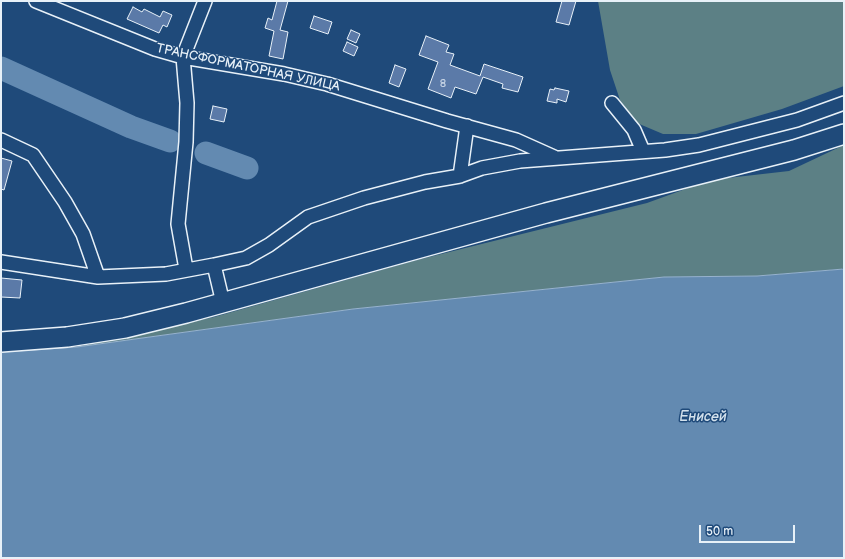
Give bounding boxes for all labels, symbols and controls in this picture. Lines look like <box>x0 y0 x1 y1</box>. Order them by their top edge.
street label: ТРАНСФОРМАТОРНАЯ УЛИЦА <box>155 41 341 95</box>
house number: 8 <box>440 77 446 91</box>
water label: Енисей <box>679 409 727 425</box>
scale bar <box>701 517 797 543</box>
text: 50 m <box>706 524 733 539</box>

